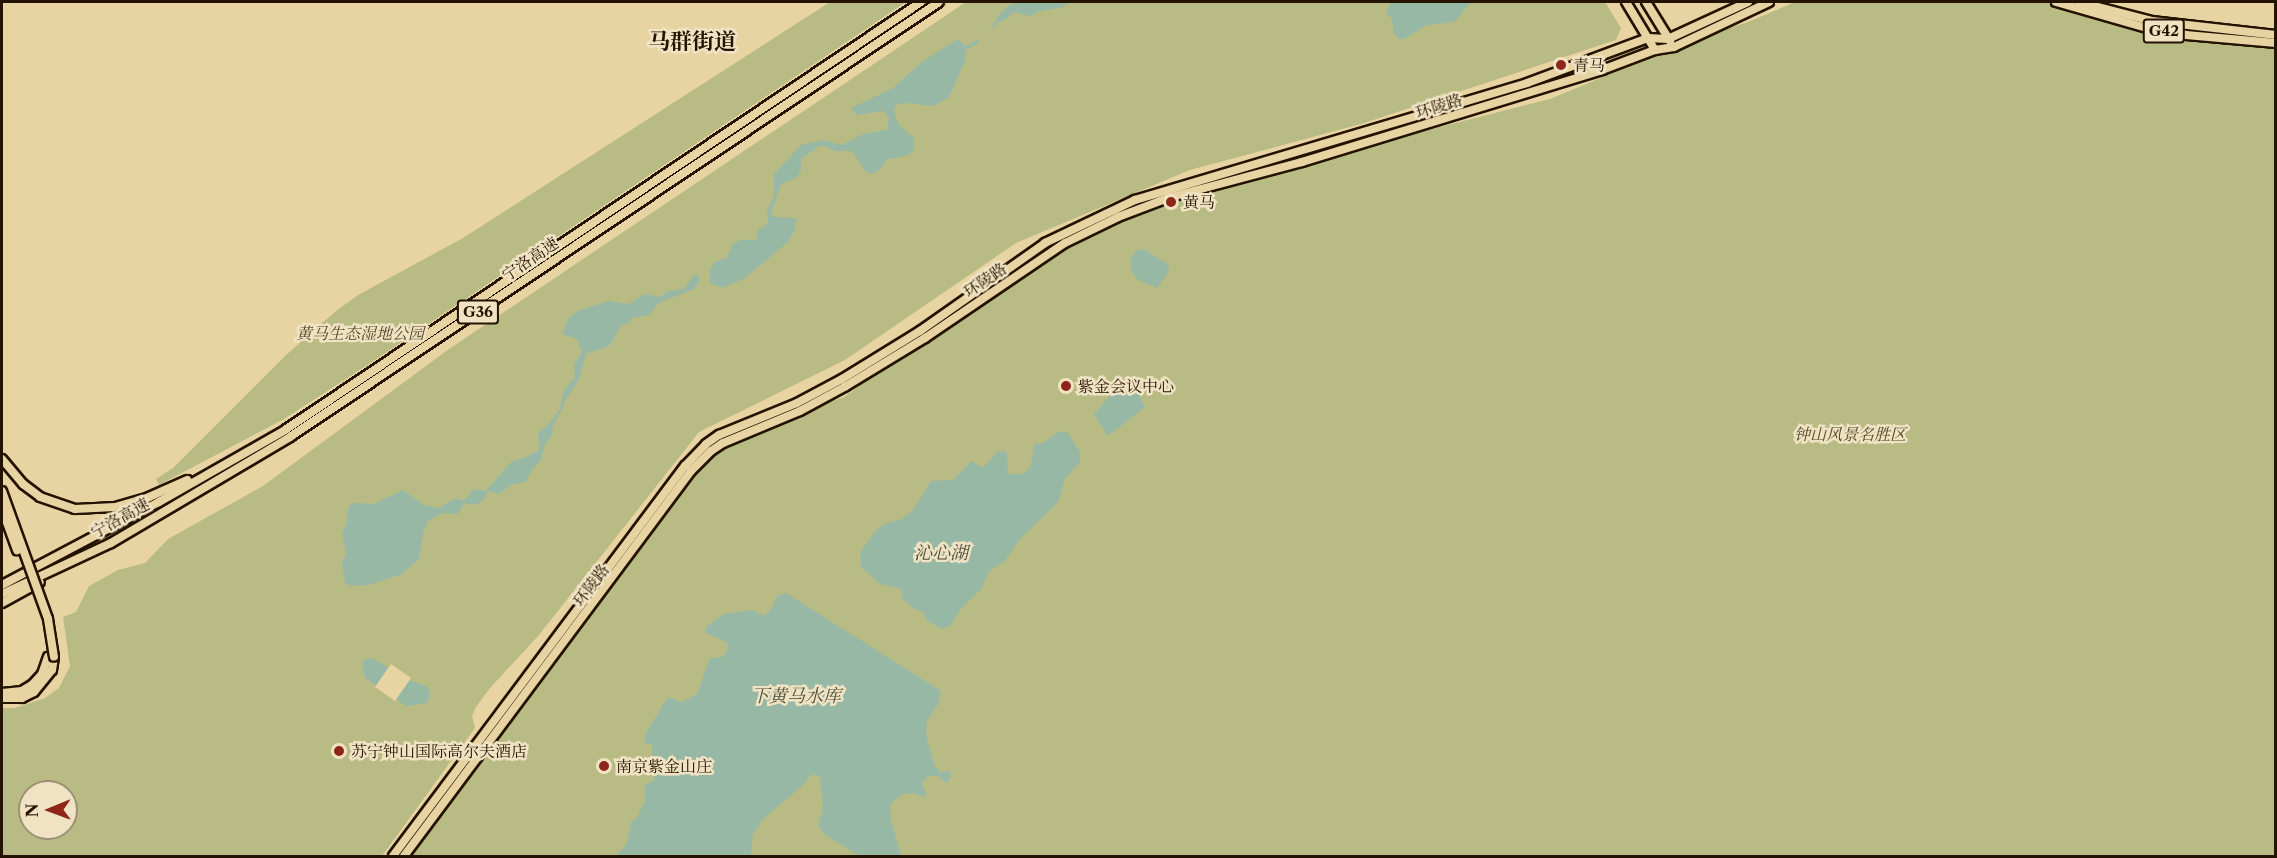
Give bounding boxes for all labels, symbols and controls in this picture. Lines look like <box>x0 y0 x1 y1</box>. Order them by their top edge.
road number: G42 <box>2142 19 2186 43</box>
district label: 马群街道 <box>648 29 736 55</box>
place label: 青马 <box>1573 55 1605 75</box>
marker: 青马 <box>1554 58 1568 72</box>
street label: 环陵路 <box>1413 90 1465 122</box>
place label: 黄马 <box>1183 192 1215 212</box>
marker: 黄马 <box>1164 195 1178 209</box>
street label: 宁洛高速 <box>498 233 562 285</box>
street label: 环陵路 <box>960 259 1010 301</box>
road number: G36 <box>456 300 500 324</box>
park label: 黄马生态湿地公园 <box>296 323 424 343</box>
place label: 紫金会议中心 <box>1078 376 1174 396</box>
marker: 紫金会议中心 <box>1059 379 1073 393</box>
park label: 钟山风景名胜区 <box>1794 424 1906 444</box>
street label: 宁洛高速 <box>87 494 153 542</box>
water label: 沁心湖 <box>914 542 968 564</box>
street label: 环陵路 <box>569 560 613 610</box>
water label: 下黄马水库 <box>751 685 841 707</box>
place label: 苏宁钟山国际高尔夫酒店 <box>351 741 527 761</box>
marker: 苏宁钟山国际高尔夫酒店 <box>332 744 346 758</box>
place label: 南京紫金山庄 <box>616 756 712 776</box>
marker: 南京紫金山庄 <box>597 759 611 773</box>
north arrow <box>18 780 78 840</box>
text: N <box>22 803 42 817</box>

